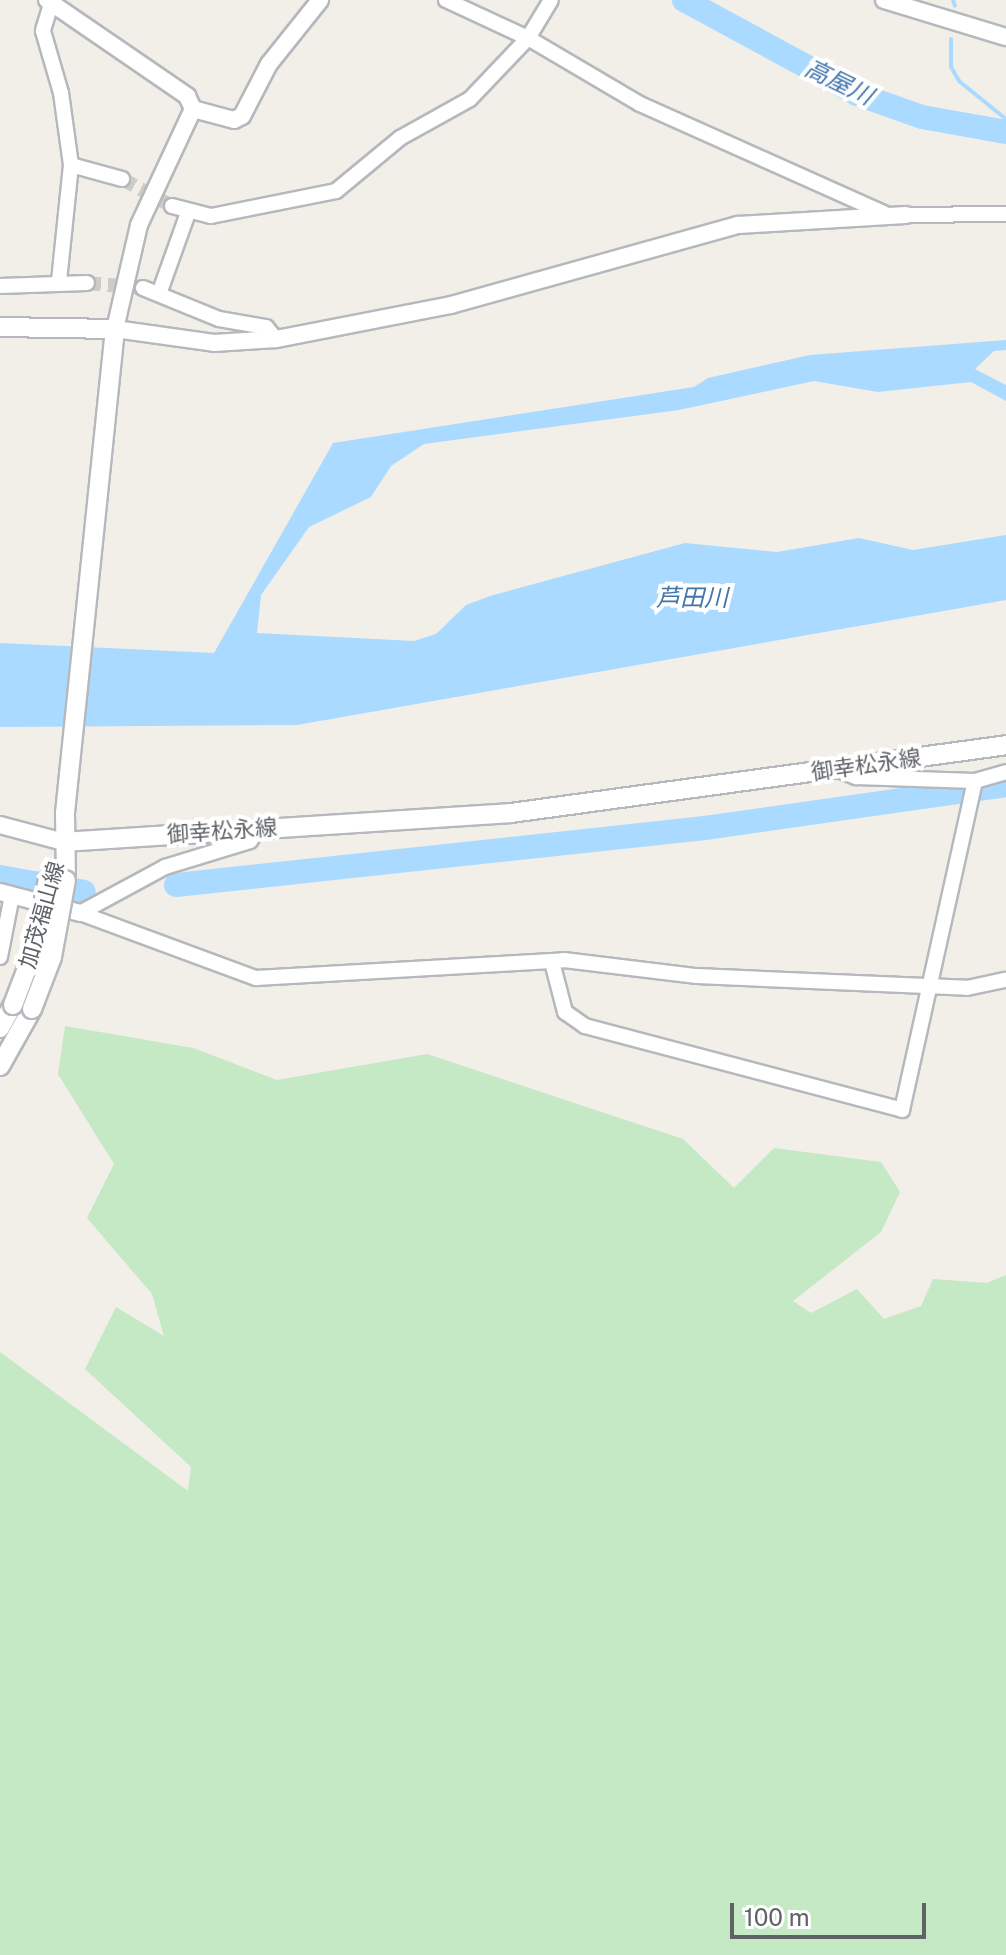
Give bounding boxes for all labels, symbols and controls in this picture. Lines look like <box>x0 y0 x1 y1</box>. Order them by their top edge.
water label: 高屋川 <box>800 53 878 111</box>
water label: 芦田川 <box>656 584 728 612</box>
street label: 御幸松永線 <box>810 744 922 786</box>
street label: 御幸松永線 <box>166 814 278 848</box>
street label: 加茂福山線 <box>14 858 70 972</box>
scale bar <box>734 1887 930 1937</box>
text: 100 m <box>744 1903 810 1931</box>

